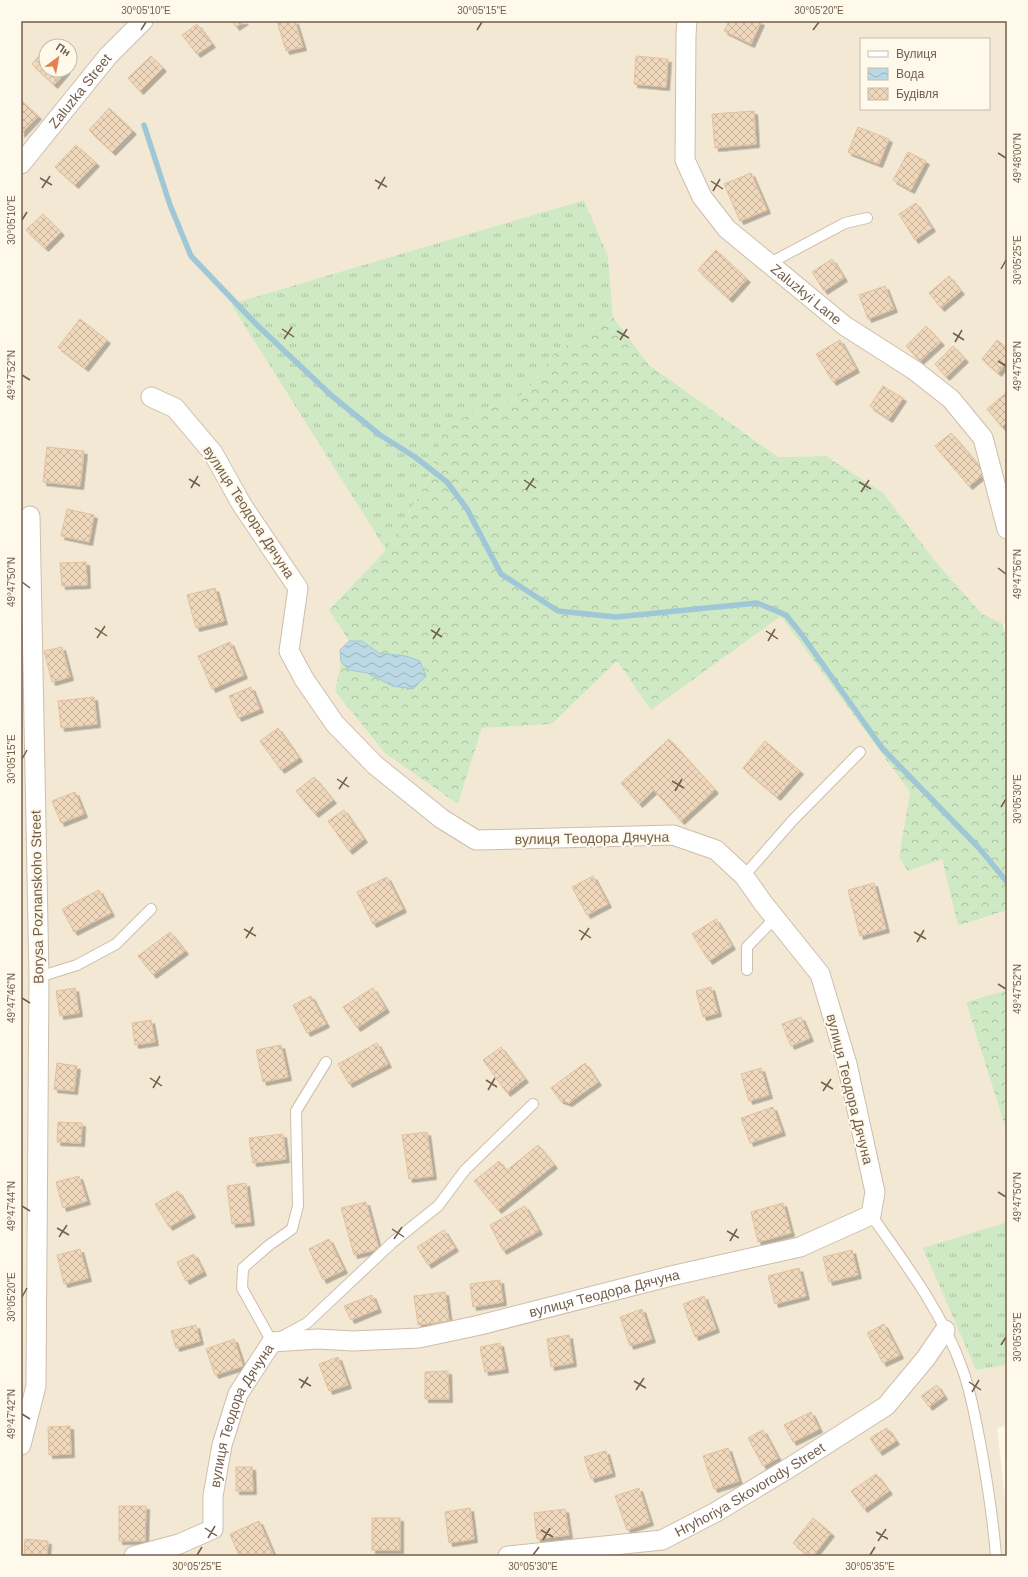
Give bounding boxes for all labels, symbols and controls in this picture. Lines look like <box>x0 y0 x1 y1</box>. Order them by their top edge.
text: 30°05'10"E <box>121 5 171 16</box>
text: 30°05'15"E <box>457 5 507 16</box>
text: 30°05'20"E <box>794 5 844 16</box>
north arrow <box>38 38 78 78</box>
legend <box>860 38 990 110</box>
text: Пн <box>54 41 73 58</box>
text: Вулиця <box>896 47 937 61</box>
street label: Zaluzka Street <box>45 51 115 131</box>
text: Вода <box>896 67 924 81</box>
text: Будівля <box>896 87 938 101</box>
text: 49°48'00"N <box>1012 133 1023 183</box>
text: 30°05'10"E <box>6 195 17 245</box>
text: 30°05'25"E <box>1012 235 1023 285</box>
street label: Zaluzkyi Lane <box>768 261 845 328</box>
text: 49°47'58"N <box>1012 341 1023 391</box>
text: 49°47'52"N <box>6 350 17 400</box>
street label: вулиця Теодора Дячуна <box>200 443 298 581</box>
text: 49°47'56"N <box>1012 549 1023 599</box>
text: 49°47'50"N <box>6 557 17 607</box>
text: 30°05'15"E <box>6 734 17 784</box>
text: 30°05'30"E <box>1012 774 1023 824</box>
street label: Borysa Poznanskoho Street <box>27 810 47 984</box>
street label: вулиця Теодора Дячуна <box>515 829 670 847</box>
text: 49°47'52"N <box>1012 964 1023 1014</box>
text: 49°47'46"N <box>6 973 17 1023</box>
street label: вулиця Теодора Дячуна <box>824 1012 877 1166</box>
text: 49°47'50"N <box>1012 1172 1023 1222</box>
text: 49°47'44"N <box>6 1181 17 1231</box>
street label: вулиця Теодора Дячуна <box>527 1266 681 1320</box>
text: 30°05'20"E <box>6 1272 17 1322</box>
text: 30°05'35"E <box>1012 1312 1023 1362</box>
street label: вулиця Теодора Дячуна <box>207 1341 277 1489</box>
text: 49°47'42"N <box>6 1389 17 1439</box>
street label: Hryhoriya Skovorody Street <box>672 1439 828 1540</box>
text: 30°05'25"E <box>172 1561 222 1572</box>
text: 30°05'30"E <box>508 1561 558 1572</box>
text: 30°05'35"E <box>845 1561 895 1572</box>

